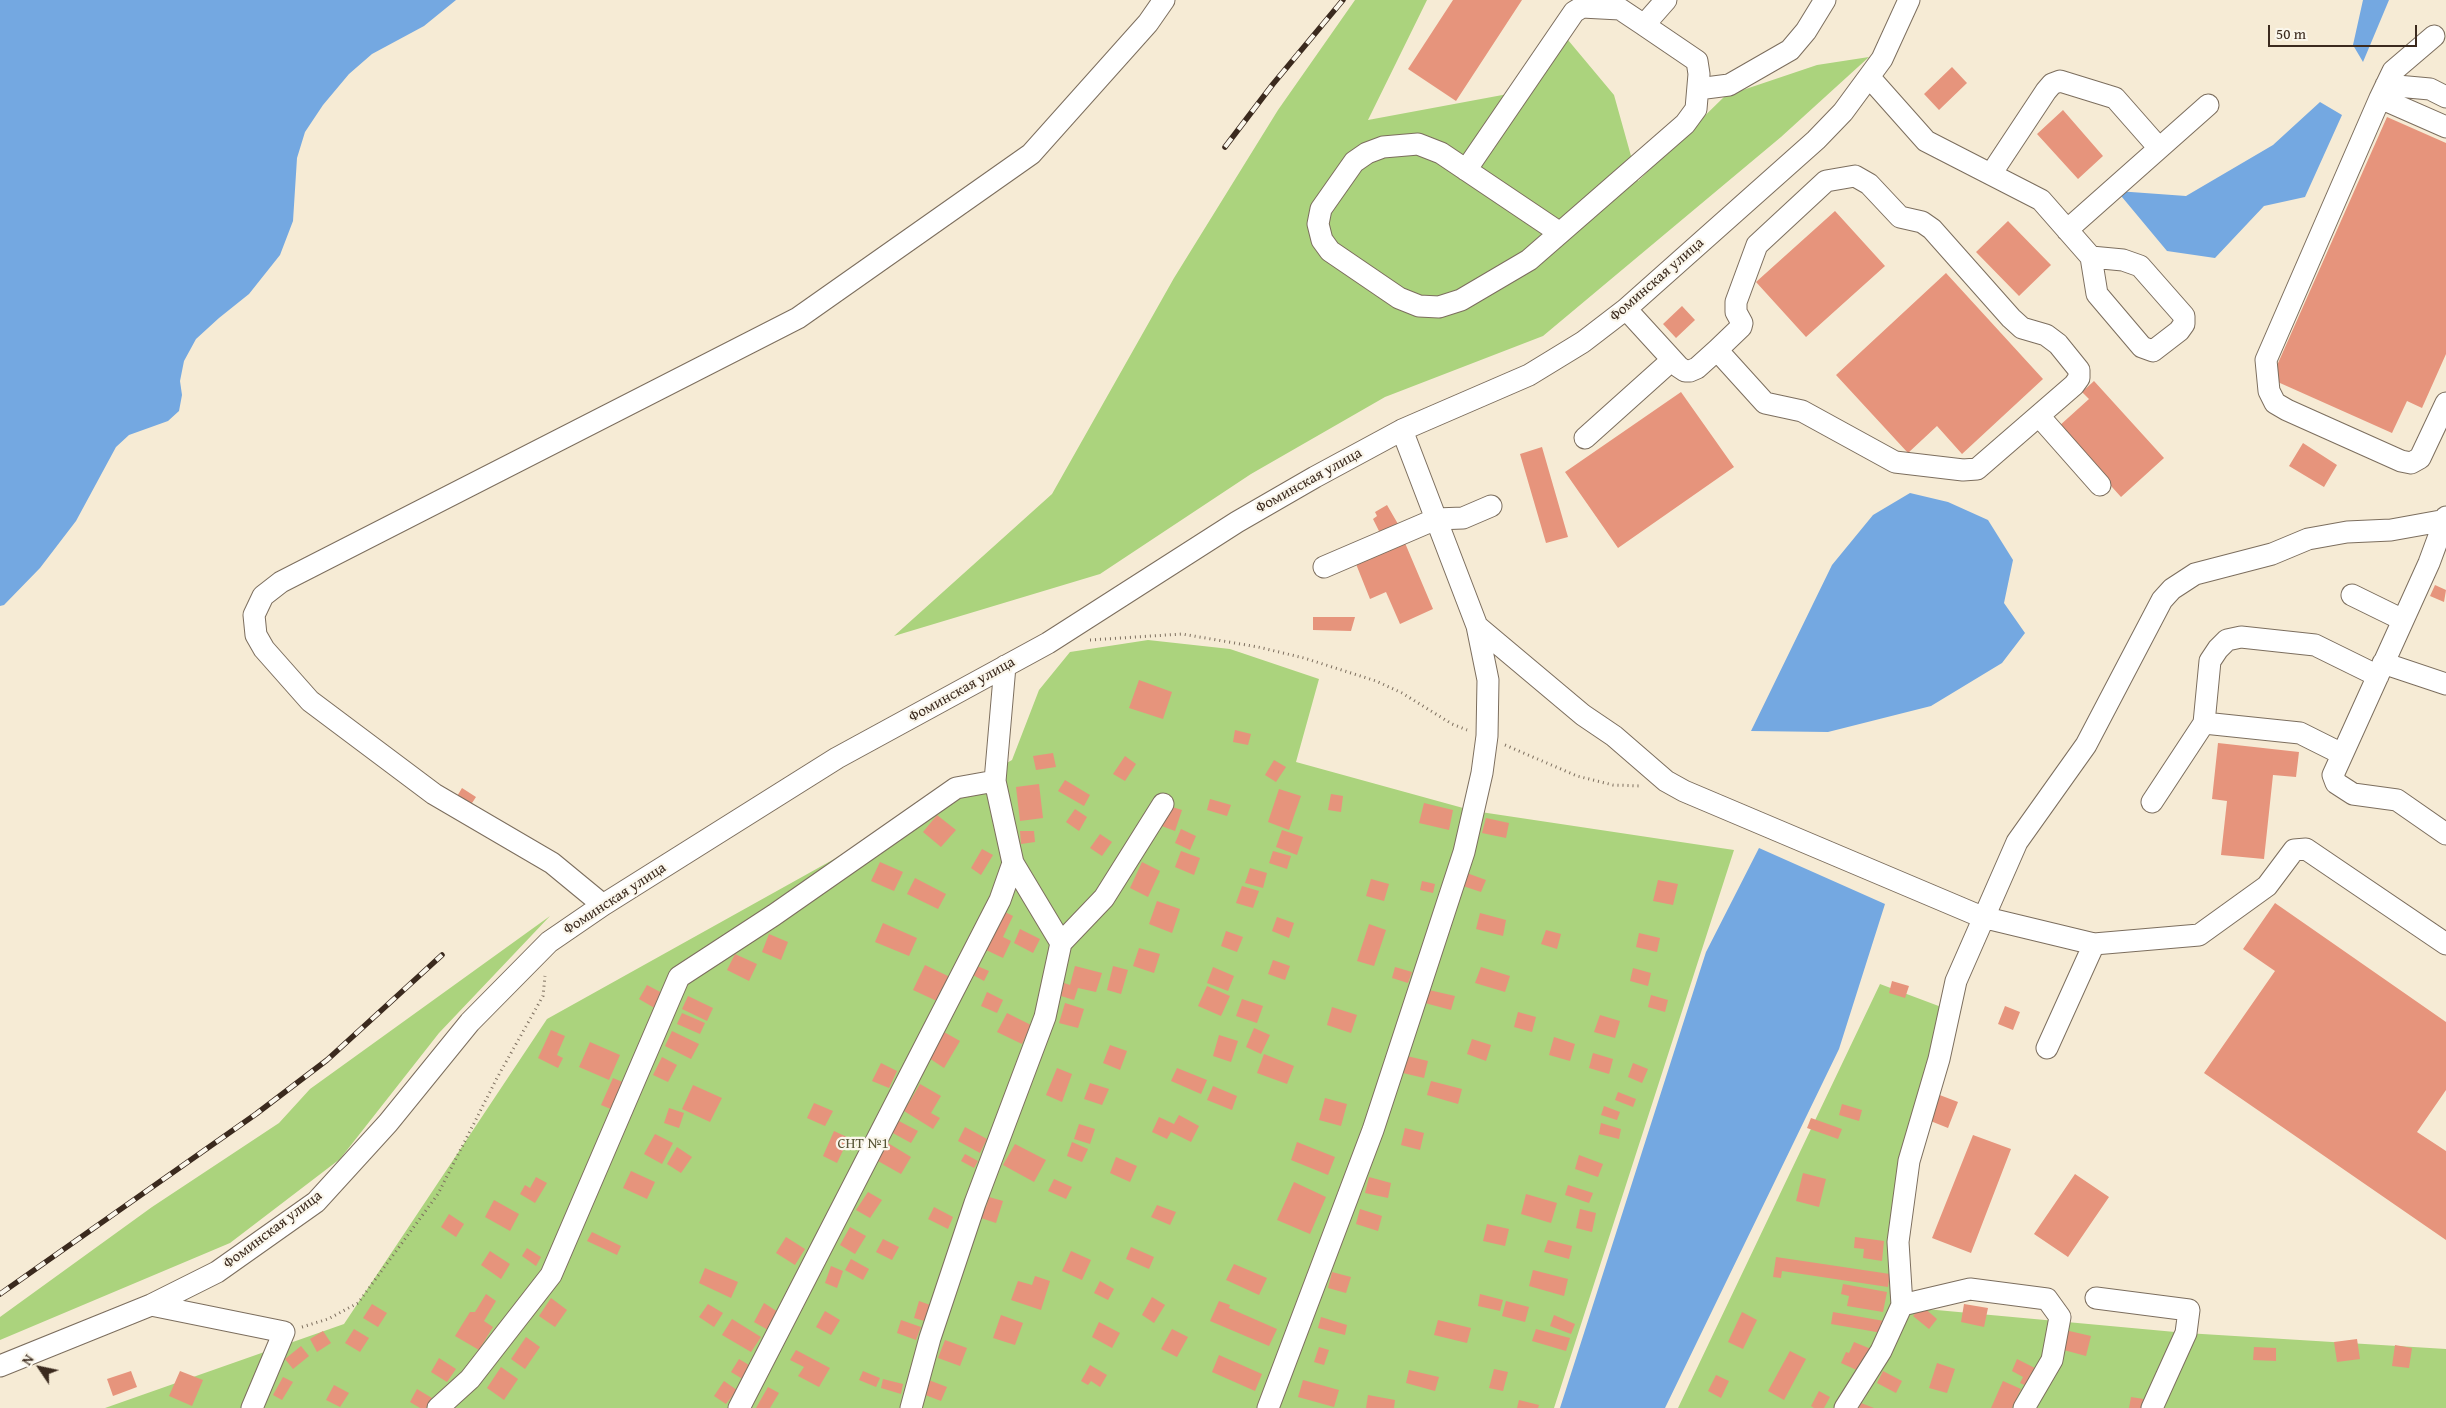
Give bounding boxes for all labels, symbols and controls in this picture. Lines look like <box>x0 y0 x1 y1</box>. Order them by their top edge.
scale bar <box>2271 15 2420 47</box>
text: 50 m <box>2276 23 2306 44</box>
street label: Фоминская улица <box>1606 234 1708 326</box>
street label: Фоминская улица <box>1253 444 1365 518</box>
street label: Фоминская улица <box>906 653 1018 727</box>
street label: Фоминская улица <box>560 859 670 939</box>
park label: СНТ №1 <box>837 1135 889 1153</box>
street label: Фоминская улица <box>220 1187 326 1273</box>
north arrow <box>15 1343 65 1393</box>
text: N <box>17 1350 38 1369</box>

